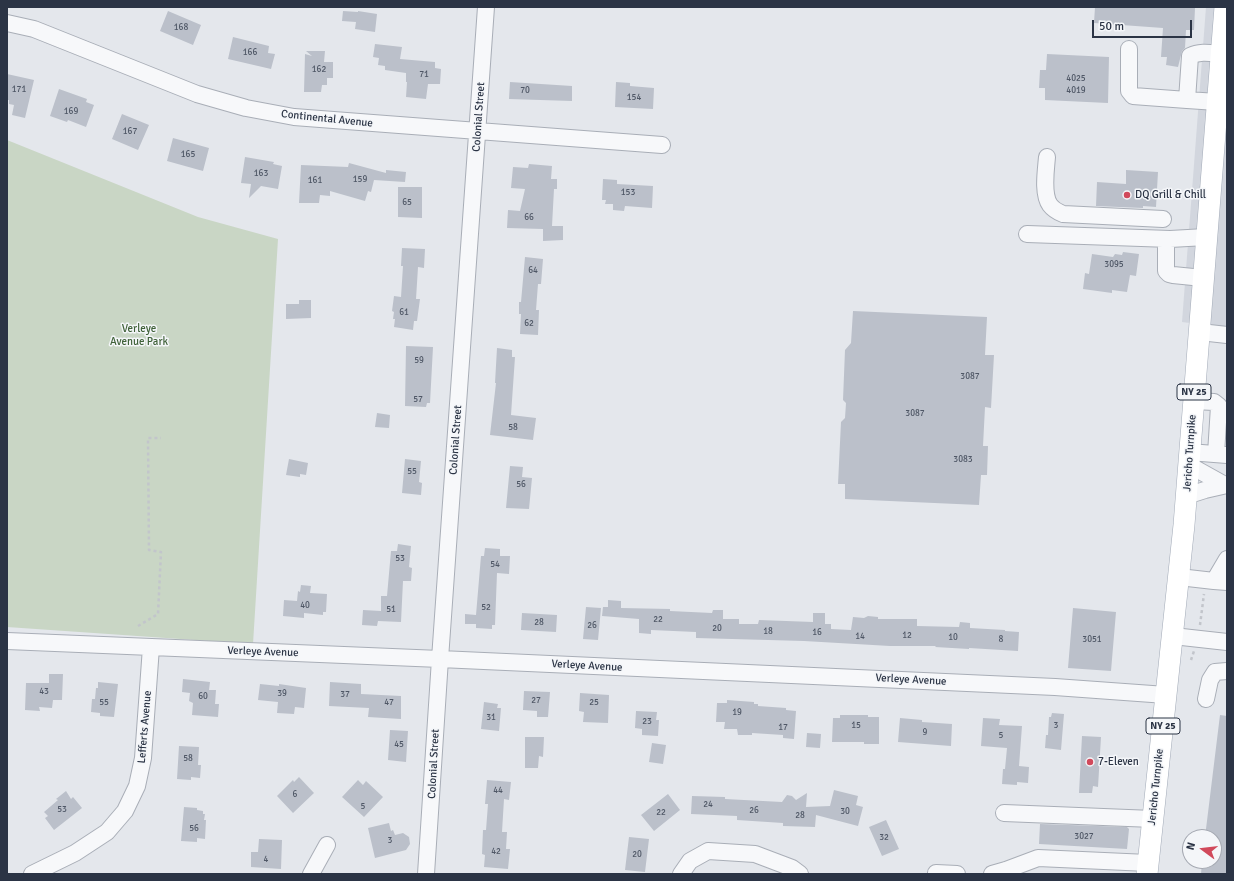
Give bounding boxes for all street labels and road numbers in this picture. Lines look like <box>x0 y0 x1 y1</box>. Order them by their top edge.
street label: Colonial Street <box>470 82 488 152</box>
street label: Continental Avenue <box>280 108 374 130</box>
road number: NY 25 <box>1177 384 1211 400</box>
street label: Colonial Street <box>447 405 465 475</box>
street label: Jericho Turnpike <box>1181 414 1199 492</box>
street label: Verleye Avenue <box>227 644 299 660</box>
street label: Verleye Avenue <box>551 658 623 674</box>
street label: Verleye Avenue <box>875 672 947 688</box>
street label: Lefferts Avenue <box>135 690 155 764</box>
road number: NY 25 <box>1146 718 1180 734</box>
street label: Colonial Street <box>426 729 442 799</box>
street label: Jericho Turnpike <box>1145 748 1167 826</box>

